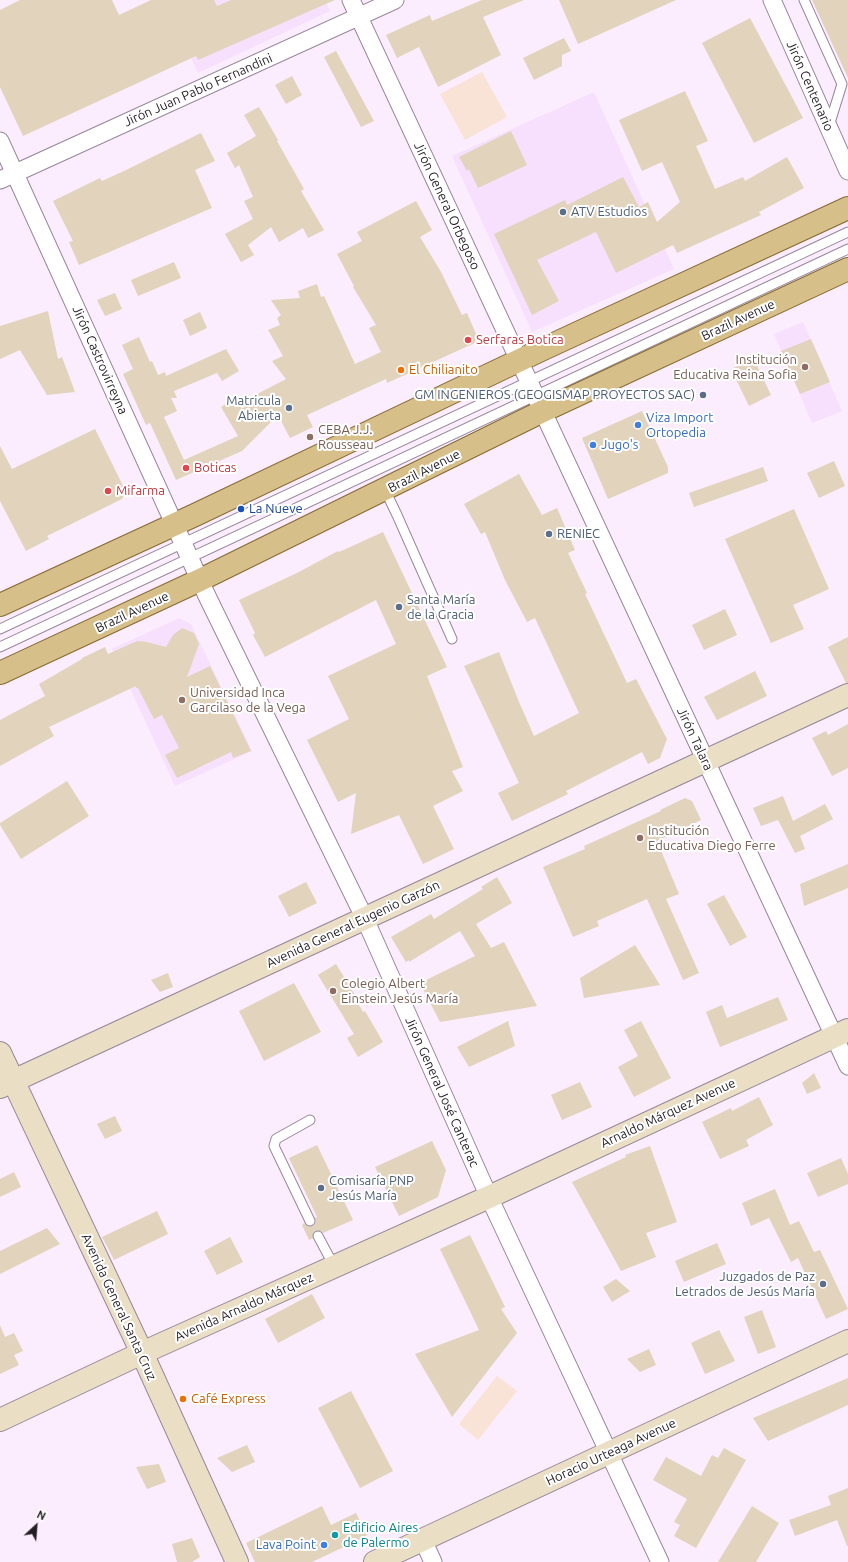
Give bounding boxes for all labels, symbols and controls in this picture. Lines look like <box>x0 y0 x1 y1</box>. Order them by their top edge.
street label: Jirón Centenario <box>783 38 837 134</box>
street label: Jirón Juan Pablo Fernandini <box>121 50 275 130</box>
street label: Jirón General Orbegoso <box>411 140 483 272</box>
place label: ATV Estudios <box>571 204 647 220</box>
marker: ATV Estudios <box>558 207 568 217</box>
street label: Brazil Avenue <box>699 296 777 344</box>
street label: Jirón Castrovirreyna <box>69 303 131 417</box>
place label: Serfaras Botica <box>476 332 564 348</box>
marker: Serfaras Botica <box>463 335 473 345</box>
place label: Institución Educativa Reina Sofia <box>673 352 797 383</box>
place label: El Chilianito <box>409 362 478 378</box>
marker: Institución Educativa Reina Sofia <box>800 362 810 372</box>
marker: El Chilianito <box>396 365 406 375</box>
place label: GM INGENIEROS (GEOGISMAP PROYECTOS SAC) <box>414 387 695 403</box>
marker: GM INGENIEROS (GEOGISMAP PROYECTOS SAC) <box>698 390 708 400</box>
place label: Matricula Abierta <box>226 393 281 424</box>
marker: Matricula Abierta <box>284 403 294 413</box>
place label: Viza Import Ortopedia <box>646 410 713 441</box>
marker: Viza Import Ortopedia <box>633 420 643 430</box>
place label: CEBA J.J. Rousseau <box>318 422 374 453</box>
marker: CEBA J.J. Rousseau <box>305 432 315 442</box>
place label: Jugo's <box>601 437 638 453</box>
marker: Jugo's <box>588 440 598 450</box>
street label: Brazil Avenue <box>385 446 463 496</box>
place label: Boticas <box>194 460 236 476</box>
marker: Boticas <box>181 463 191 473</box>
place label: Mifarma <box>116 483 165 499</box>
marker: Mifarma <box>103 486 113 496</box>
place label: La Nueve <box>249 501 303 517</box>
marker: La Nueve <box>236 504 246 514</box>
place label: RENIEC <box>557 526 600 542</box>
marker: RENIEC <box>544 529 554 539</box>
street label: Brazil Avenue <box>93 588 171 636</box>
place label: Santa María de la Gracia <box>407 592 475 623</box>
marker: Santa María de la Gracia <box>394 602 404 612</box>
place label: Universidad Inca Garcilaso de la Vega <box>190 685 306 716</box>
marker: Universidad Inca Garcilaso de la Vega <box>177 695 187 705</box>
street label: Jirón Talara <box>674 705 716 773</box>
place label: Institución Educativa Diego Ferre <box>648 823 776 854</box>
marker: Institución Educativa Diego Ferre <box>635 833 645 843</box>
street label: Avenida General Eugenio Garzón <box>264 877 442 971</box>
place label: Colegio Albert Einstein Jesús María <box>341 976 458 1007</box>
marker: Colegio Albert Einstein Jesús María <box>328 986 338 996</box>
street label: Jirón General José Canterac <box>402 1015 482 1169</box>
street label: Arnaldo Márquez Avenue <box>598 1075 738 1151</box>
place label: Comisaría PNP Jesús María <box>329 1173 414 1204</box>
marker: Comisaría PNP Jesús María <box>316 1183 326 1193</box>
street label: Avenida General Santa Cruz <box>78 1231 160 1383</box>
street label: Avenida Arnaldo Márquez <box>172 1269 316 1345</box>
place label: Juzgados de Paz Letrados de Jesús María <box>675 1269 815 1300</box>
marker: Juzgados de Paz Letrados de Jesús María <box>818 1279 828 1289</box>
place label: Café Express <box>191 1391 266 1407</box>
marker: Café Express <box>178 1394 188 1404</box>
street label: Horacio Urteaga Avenue <box>543 1415 679 1489</box>
north arrow <box>16 1506 56 1546</box>
text: N <box>35 1508 48 1522</box>
place label: Edificio Aires de Palermo <box>343 1520 418 1551</box>
marker: Edificio Aires de Palermo <box>330 1530 340 1540</box>
place label: Lava Point <box>256 1537 316 1553</box>
marker: Lava Point <box>319 1540 329 1550</box>

